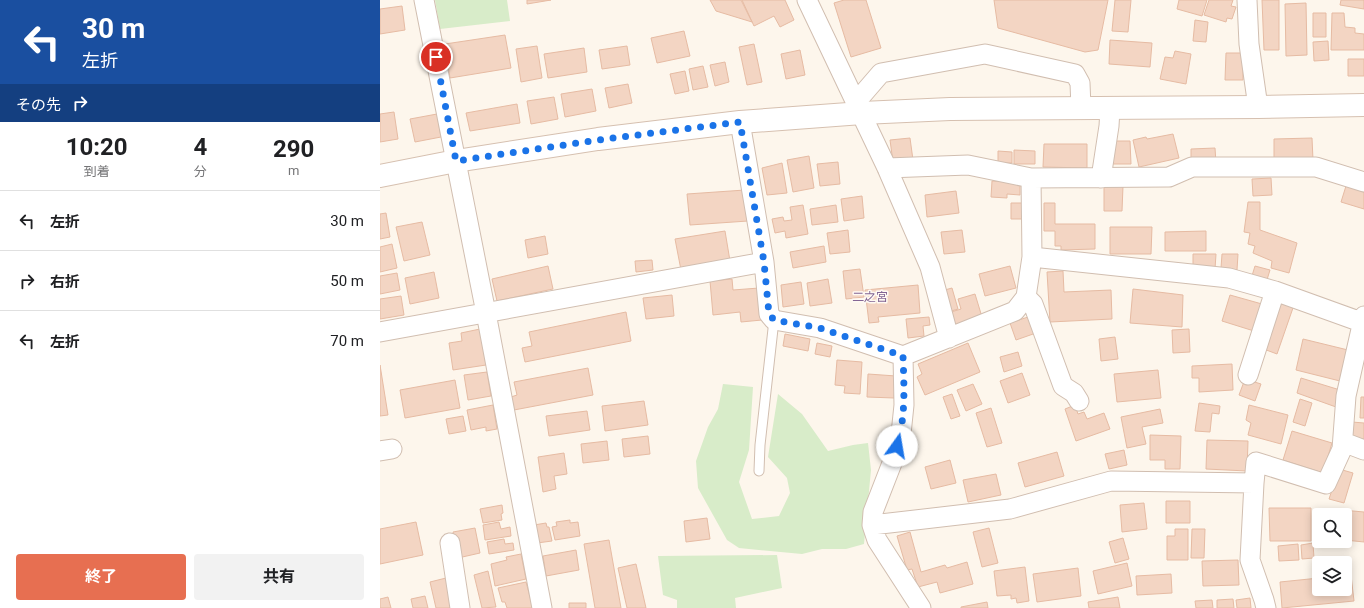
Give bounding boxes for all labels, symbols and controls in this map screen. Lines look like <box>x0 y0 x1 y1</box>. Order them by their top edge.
text: 30 m <box>82 12 145 45</box>
icon: left <box>16 16 68 68</box>
pin <box>419 40 453 74</box>
icon: arrive <box>425 46 447 68</box>
text: 左折 <box>82 50 118 71</box>
icon: right <box>69 92 91 114</box>
text: その先 <box>16 96 61 114</box>
text: 10:20 <box>66 133 128 161</box>
text: 4 <box>193 133 207 161</box>
text: 290 <box>273 135 314 163</box>
text: m <box>288 163 299 178</box>
text: 到着 <box>84 164 110 179</box>
text: 分 <box>194 164 207 179</box>
icon: left <box>16 210 38 232</box>
text: 30 m <box>330 212 364 230</box>
text: 左折 <box>50 213 80 231</box>
icon: right <box>16 270 38 292</box>
text: 50 m <box>330 272 364 290</box>
text: 右折 <box>50 273 80 291</box>
district label: 二之宮 <box>852 290 888 304</box>
icon: left <box>16 330 38 352</box>
text: 70 m <box>330 332 364 350</box>
text: 左折 <box>50 333 80 351</box>
position arrow <box>876 425 918 467</box>
map controls <box>1312 508 1352 596</box>
button: search <box>1312 508 1352 548</box>
button: 終了 <box>16 554 186 600</box>
button: 共有 <box>194 554 364 600</box>
button: layers <box>1312 556 1352 596</box>

